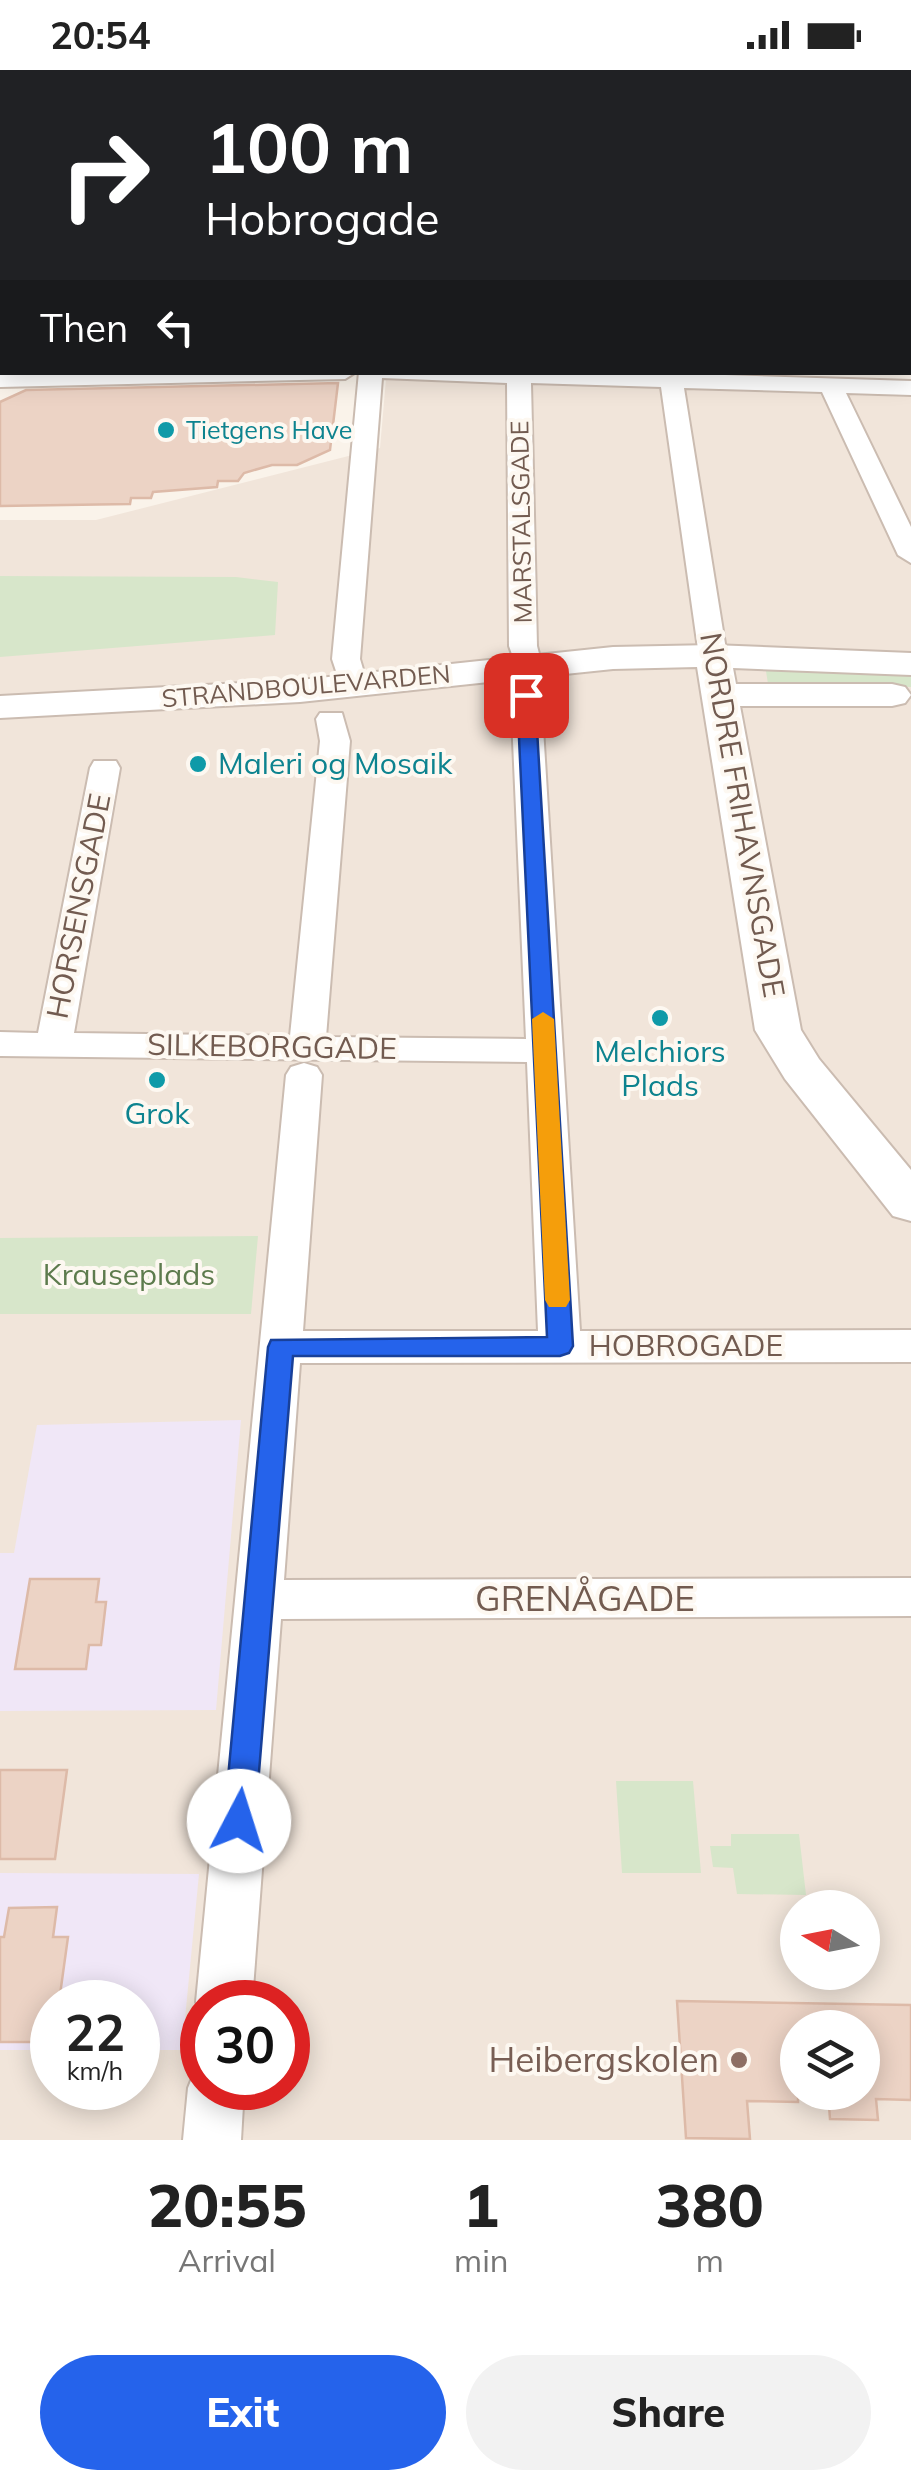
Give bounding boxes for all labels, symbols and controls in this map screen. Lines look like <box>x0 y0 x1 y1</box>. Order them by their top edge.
text: 20:54 <box>50 11 151 59</box>
text: 100 m <box>205 103 413 191</box>
icon: right <box>40 110 170 240</box>
text: Hobrogade <box>205 190 440 246</box>
icon: left <box>148 300 203 355</box>
text: Then <box>40 304 128 352</box>
place label: Tietgens Have <box>186 414 352 445</box>
marker: Tietgens Have <box>155 419 177 441</box>
street label: MARSTALSGADE <box>503 420 538 624</box>
street label: NORDRE FRIHAVNSGADE <box>692 629 794 1000</box>
pin <box>484 653 569 738</box>
street label: STRANDBOULEVARDEN <box>160 657 452 714</box>
icon: arrive <box>499 668 554 723</box>
place label: Maleri og Mosaik <box>218 744 453 782</box>
marker: Maleri og Mosaik <box>187 753 209 775</box>
street label: HORSENSGADE <box>38 790 118 1022</box>
marker: Melchiors Plads <box>649 1007 671 1029</box>
street label: SILKEBORGGADE <box>147 1025 397 1067</box>
place label: Melchiors Plads <box>594 1032 726 1104</box>
marker: Grok <box>146 1069 168 1091</box>
place label: Grok <box>124 1094 190 1132</box>
park label: Krauseplads <box>43 1255 215 1293</box>
street label: HOBROGADE <box>589 1326 783 1364</box>
street label: GRENÅGADE <box>475 1576 695 1620</box>
position arrow <box>187 1769 291 1873</box>
north arrow <box>780 1890 880 1990</box>
map controls <box>780 1890 880 2110</box>
speed limit sign: 30 <box>180 1980 310 2110</box>
text: 22 <box>65 2001 125 2064</box>
button: layers <box>780 2010 880 2110</box>
place label: Heibergskolen <box>488 2037 719 2081</box>
marker: Heibergskolen <box>728 2049 750 2071</box>
text: km/h <box>67 2055 123 2086</box>
text: 20:55 <box>147 2167 307 2242</box>
text: 1 <box>463 2167 499 2242</box>
text: 380 <box>656 2167 764 2242</box>
text: Arrival <box>178 2240 276 2280</box>
text: min <box>454 2240 509 2280</box>
text: m <box>696 2240 724 2280</box>
button: Exit <box>40 2355 446 2470</box>
button: Share <box>466 2355 871 2470</box>

